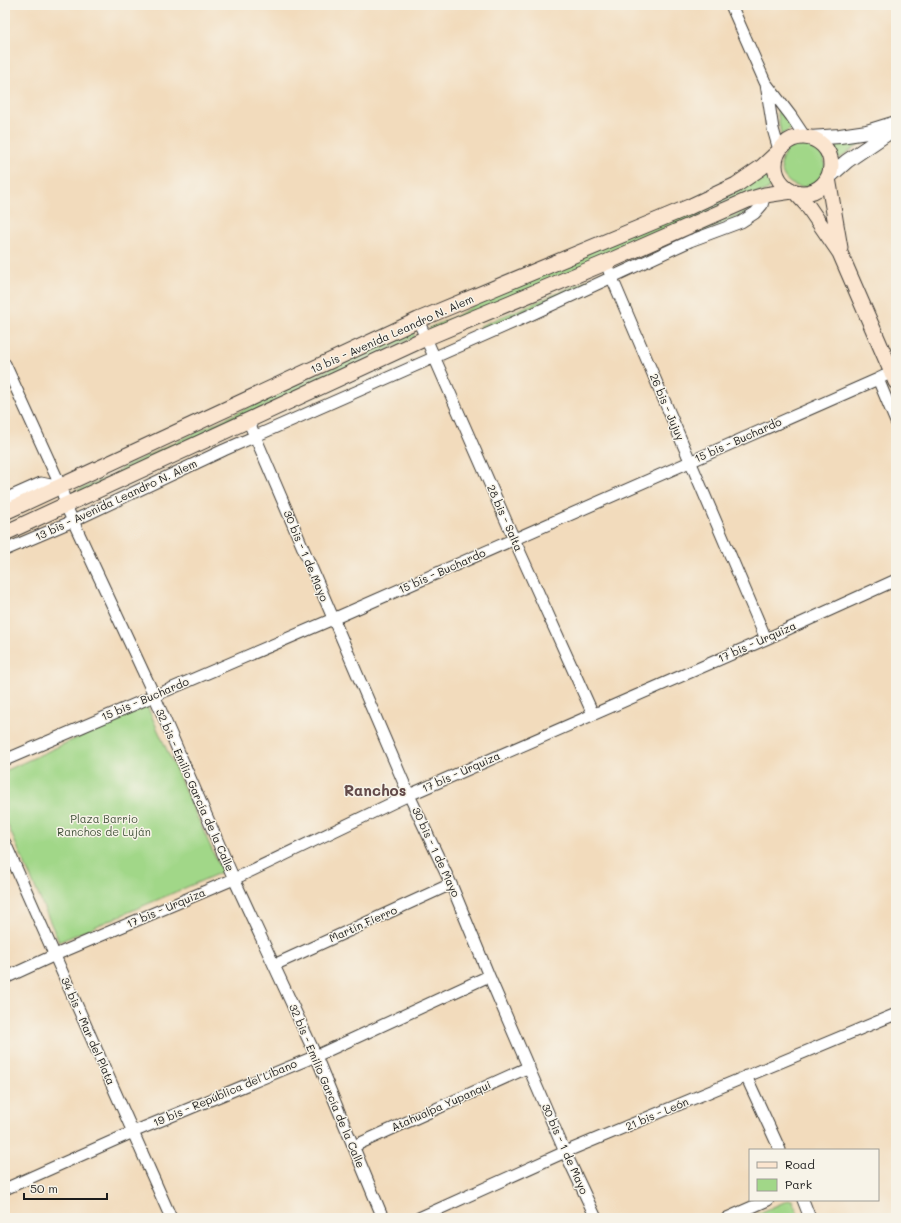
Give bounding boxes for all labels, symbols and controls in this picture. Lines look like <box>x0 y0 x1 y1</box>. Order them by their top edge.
street label: 13 bis - Avenida Leandro N. Alem <box>308 291 476 376</box>
street label: 26 bis - Jujuy <box>647 371 688 443</box>
street label: 15 bis - Buchardo <box>692 413 784 465</box>
street label: 13 bis - Avenida Leandro N. Alem <box>32 455 199 544</box>
street label: 28 bis - Salta <box>484 482 527 554</box>
street label: 30 bis - 1 de Mayo <box>280 508 333 604</box>
street label: 15 bis - Buchardo <box>396 544 488 596</box>
street label: 17 bis - Urquiza <box>715 618 798 666</box>
street label: 15 bis - Buchardo <box>99 673 191 724</box>
street label: 32 bis - Emilio García de la Calle <box>153 706 238 874</box>
street label: 17 bis - Urquiza <box>419 748 502 796</box>
district label: Ranchos <box>344 780 406 800</box>
street label: 30 bis - 1 de Mayo <box>409 804 464 900</box>
park label: Plaza Barrio Ranchos de Luján <box>57 811 151 839</box>
street label: 17 bis - Urquiza <box>124 884 208 931</box>
street label: Martín Fierro <box>326 902 400 945</box>
street label: 34 bis - Mar del Plata <box>58 974 119 1087</box>
street label: 32 bis - Emilio García de la Calle <box>286 1002 369 1170</box>
street label: 19 bis - República del Líbano <box>151 1055 299 1130</box>
street label: Atahualpa Yupanqui <box>389 1077 493 1134</box>
street label: 21 bis - León <box>623 1094 691 1134</box>
street label: 30 bis - 1 de Mayo <box>539 1101 592 1197</box>
legend <box>749 1149 879 1201</box>
text: Road <box>785 1156 815 1172</box>
scale bar <box>24 1175 107 1201</box>
text: Park <box>785 1176 812 1192</box>
text: 50 m <box>30 1180 58 1196</box>

